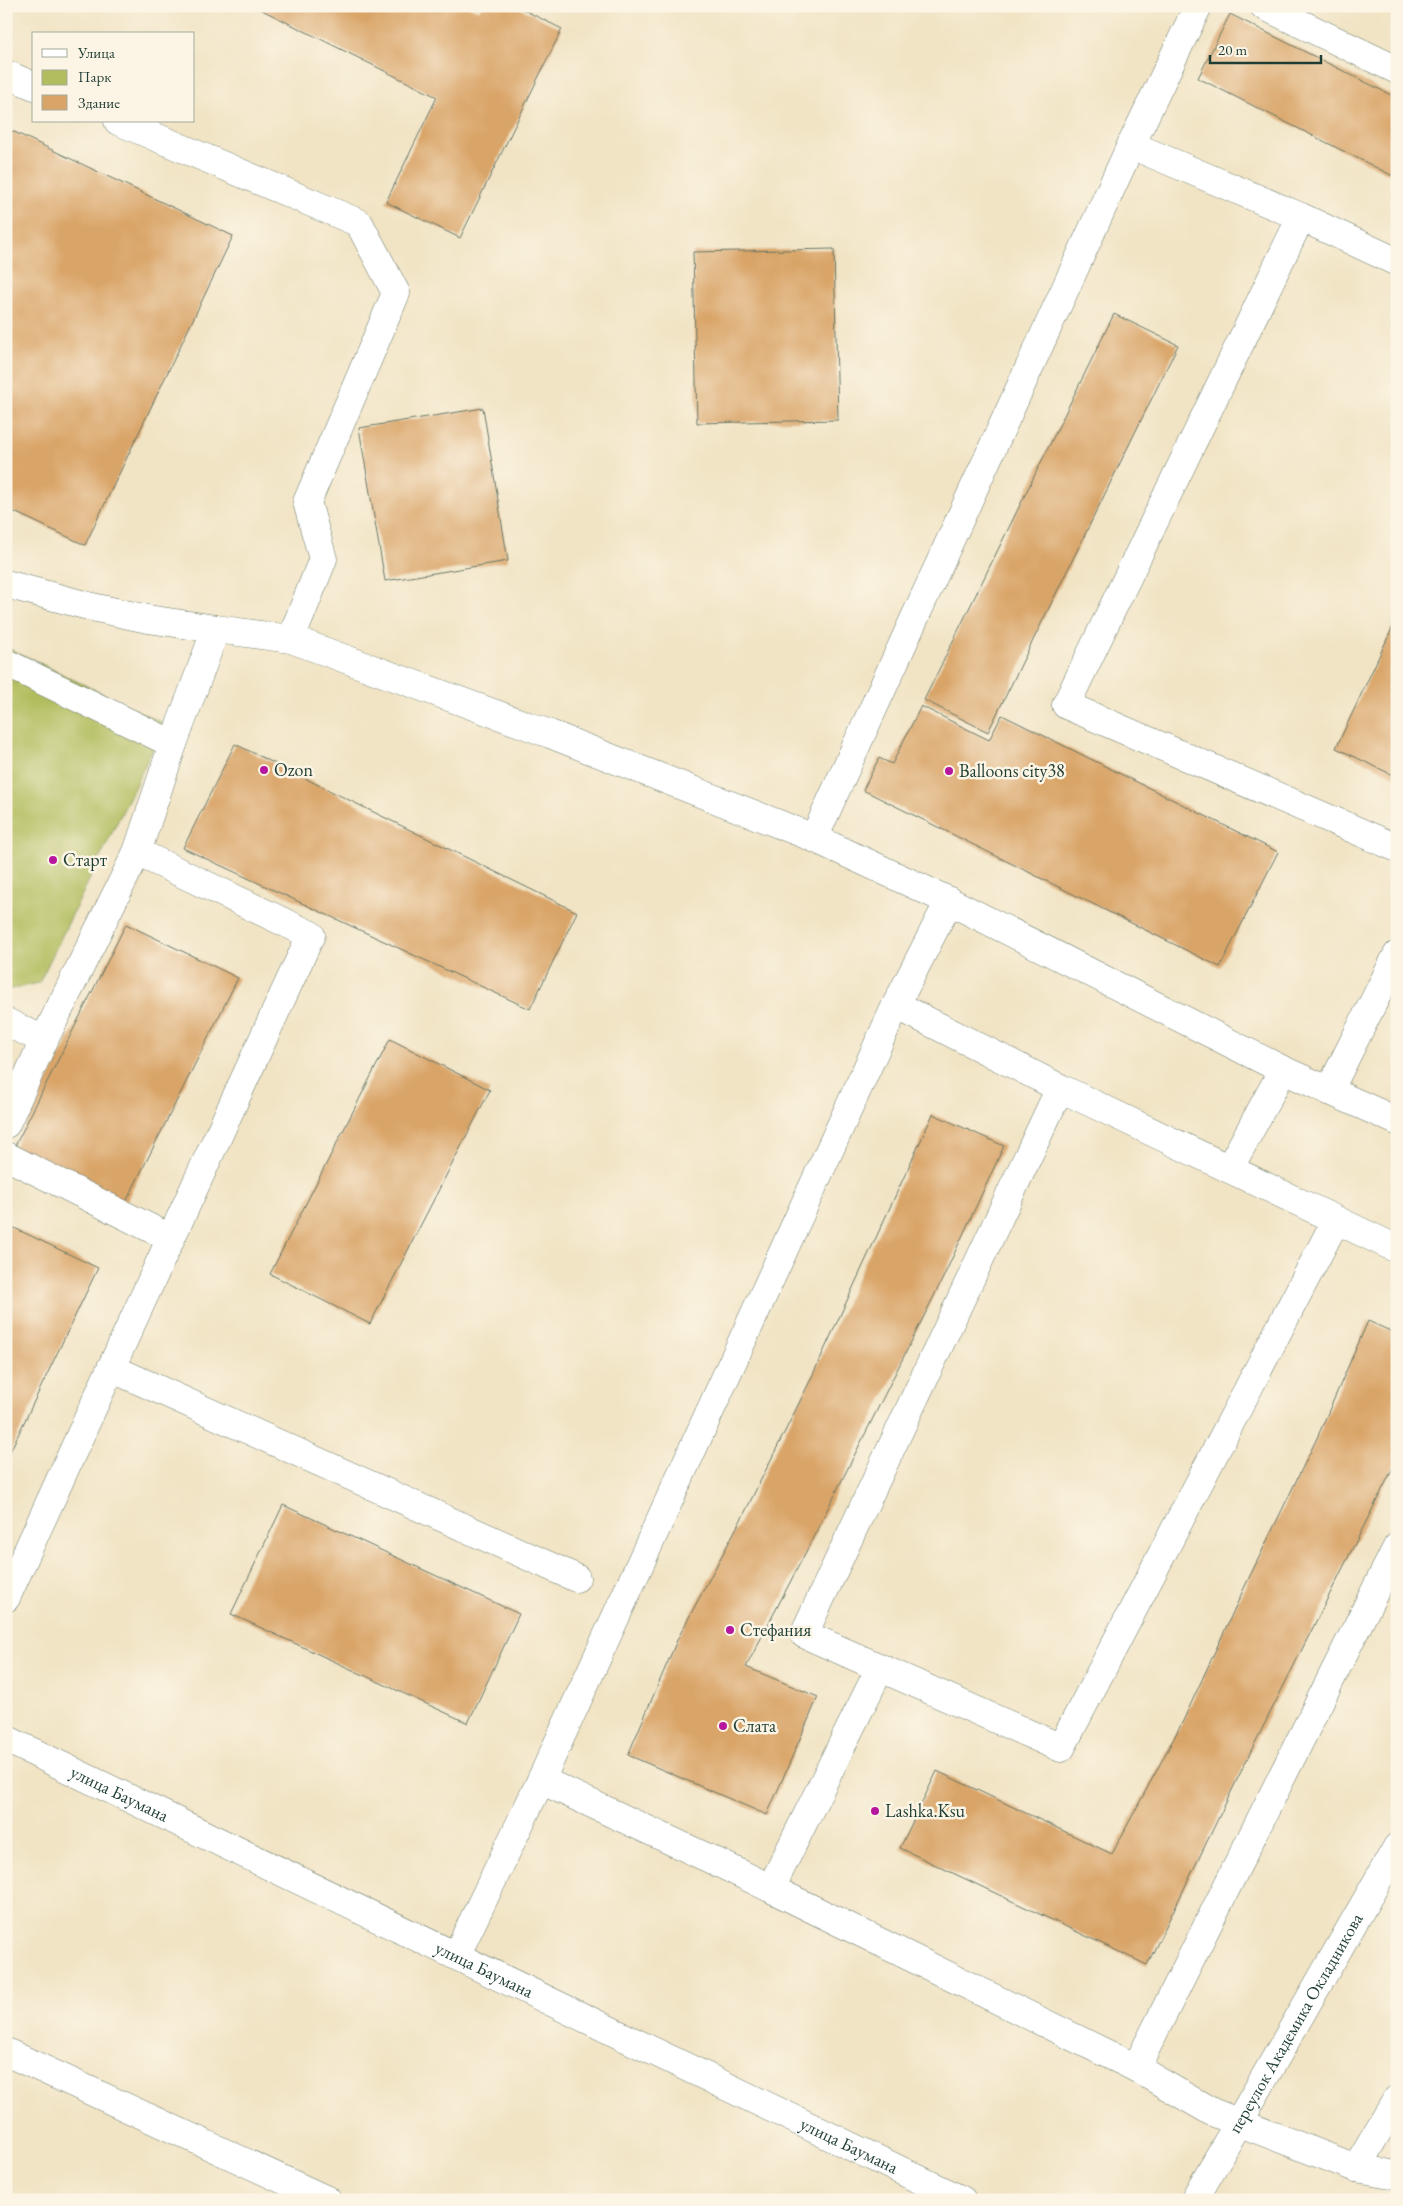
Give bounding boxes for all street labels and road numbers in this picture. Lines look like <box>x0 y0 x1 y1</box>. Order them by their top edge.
street label: улица Баумана <box>67 1760 173 1827</box>
street label: переулок Академика Окладникова <box>1223 1908 1368 2137</box>
street label: улица Баумана <box>432 1936 538 2003</box>
street label: улица Баумана <box>796 2112 903 2179</box>

